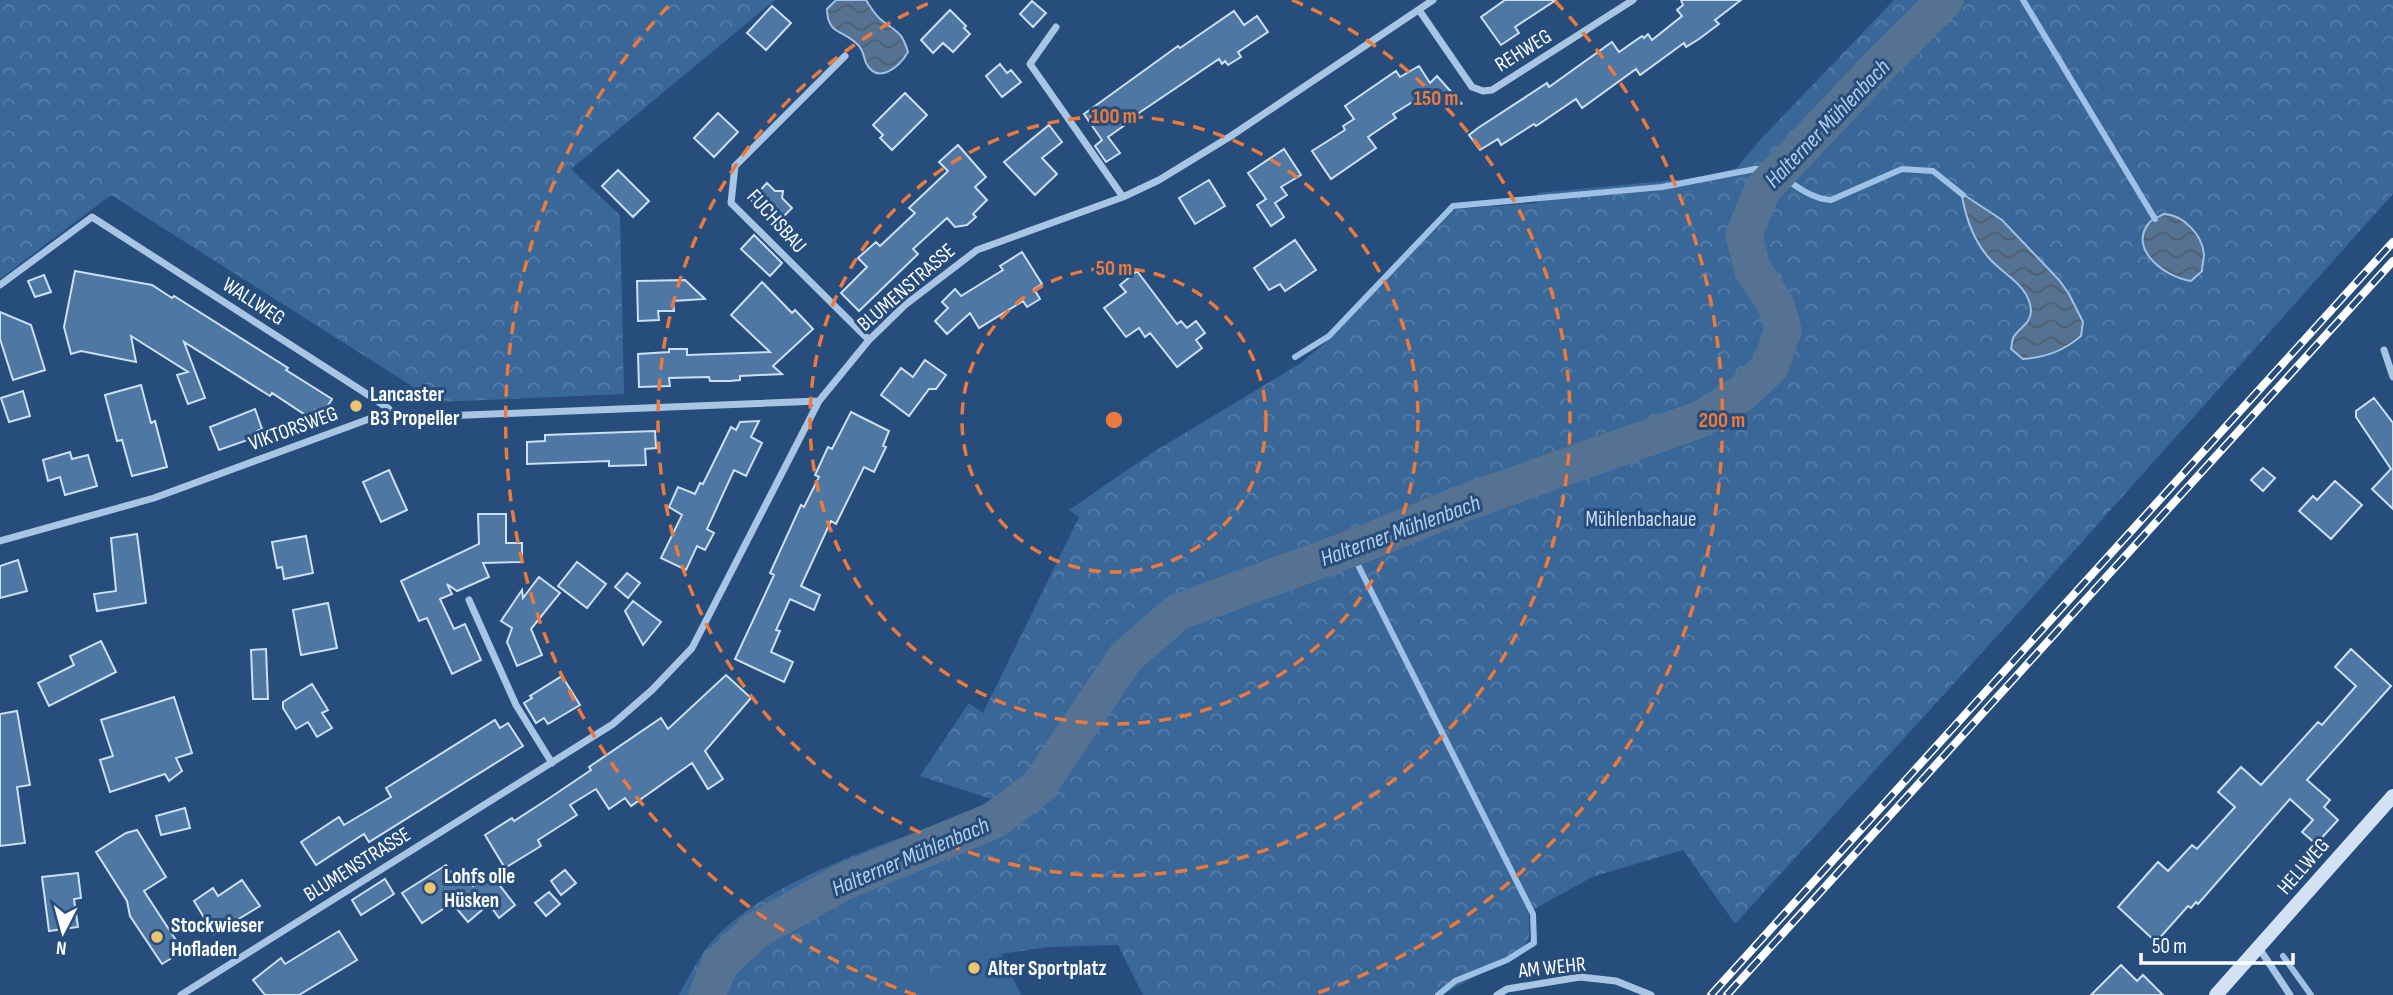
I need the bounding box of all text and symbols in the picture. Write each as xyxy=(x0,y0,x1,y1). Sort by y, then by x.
street label: REHWEG xyxy=(1491,24,1556,77)
water label: Halterner Mühlenbach xyxy=(1759,53,1896,194)
text: 150 m xyxy=(1414,86,1458,111)
text: 100 m xyxy=(1091,104,1137,129)
street label: FUCHSBAU xyxy=(742,184,812,258)
street label: BLUMENSTRASSE xyxy=(852,238,960,337)
text: 50 m xyxy=(1096,256,1132,281)
street label: WALLWEG xyxy=(218,272,290,331)
place label: Lancaster B3 Propeller xyxy=(370,382,460,431)
marker: Lancaster B3 Propeller xyxy=(348,398,364,414)
street label: VIKTORSWEG xyxy=(245,401,341,456)
centre of rings xyxy=(1102,408,1126,432)
text: 200 m xyxy=(1699,408,1745,433)
water label: Halterner Mühlenbach xyxy=(1316,489,1485,573)
park label: Mühlenbachaue xyxy=(1585,507,1697,532)
water label: Halterner Mühlenbach xyxy=(827,811,994,903)
street label: BLUMENSTRASSE xyxy=(299,822,415,907)
street label: HELLWEG xyxy=(2272,833,2335,900)
place label: Lohfs olle Hüsken xyxy=(444,864,515,913)
marker: Lohfs olle Hüsken xyxy=(422,880,438,896)
north arrow xyxy=(28,897,98,967)
place label: Stockwieser Hofladen xyxy=(171,913,264,962)
scale bar xyxy=(2141,922,2293,966)
marker: Stockwieser Hofladen xyxy=(149,929,165,945)
text: 50 m xyxy=(2152,934,2187,959)
text: N xyxy=(55,935,68,959)
street label: AM WEHR xyxy=(1516,952,1587,984)
place label: Alter Sportplatz xyxy=(987,956,1107,981)
marker: Alter Sportplatz xyxy=(966,960,982,976)

